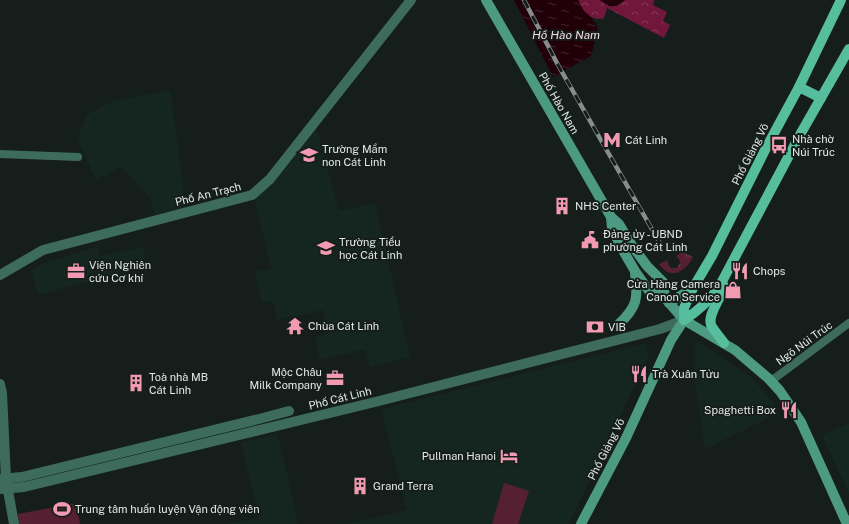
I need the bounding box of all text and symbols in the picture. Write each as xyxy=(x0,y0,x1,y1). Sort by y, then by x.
water label: Hồ Hào Nam xyxy=(532,28,600,42)
street label: Phố Hào Nam xyxy=(536,70,582,136)
street label: Phố Giảng Võ xyxy=(729,121,771,187)
metro station icon: Cát Linh xyxy=(602,130,622,150)
place label: Nhà chờ Núi Trúc xyxy=(792,133,835,158)
place label: Cát Linh xyxy=(625,134,667,146)
bus stop icon: Nhà chờ Núi Trúc xyxy=(769,135,789,155)
place label: Trường Mầm non Cát Linh xyxy=(322,143,387,168)
school or university icon: Trường Mầm non Cát Linh xyxy=(299,145,319,165)
street label: Phố An Trạch xyxy=(174,180,242,208)
building icon: NHS Center xyxy=(552,196,572,216)
place label: NHS Center xyxy=(575,200,636,212)
place label: Đảng ủy - UBND phường Cát Linh xyxy=(603,228,687,253)
public building icon: Đảng ủy - UBND phường Cát Linh xyxy=(580,230,600,250)
place label: Trường Tiểu học Cát Linh xyxy=(339,236,402,261)
school or university icon: Trường Tiểu học Cát Linh xyxy=(316,238,336,258)
place label: Viện Nghiên cứu Cơ khí xyxy=(89,259,151,284)
office icon: Viện Nghiên cứu Cơ khí xyxy=(66,261,86,281)
restaurant icon: Chops xyxy=(730,261,750,281)
place label: Chops xyxy=(753,265,786,277)
place label: Cửa Hàng Camera Canon Service xyxy=(627,278,720,303)
shop icon: Cửa Hàng Camera Canon Service xyxy=(723,280,743,300)
temple icon: Chùa Cát Linh xyxy=(285,316,305,336)
bank icon: VIB xyxy=(585,317,605,337)
street label: Ngõ Núi Trúc xyxy=(773,319,835,367)
place label: Chùa Cát Linh xyxy=(308,320,379,332)
place label: VIB xyxy=(608,321,626,333)
restaurant icon: Trà Xuân Tửu xyxy=(629,364,649,384)
place label: Mộc Châu Milk Company xyxy=(249,366,322,391)
office icon: Mộc Châu Milk Company xyxy=(325,368,345,388)
place label: Trà Xuân Tửu xyxy=(652,368,719,380)
place label: Toà nhà MB Cát Linh xyxy=(149,371,208,396)
building icon: Toà nhà MB Cát Linh xyxy=(126,373,146,393)
street label: Phố Cát Linh xyxy=(307,384,373,412)
restaurant icon: Spaghetti Box xyxy=(779,400,799,420)
place label: Spaghetti Box xyxy=(704,404,776,416)
street label: Phố Giảng Võ xyxy=(585,416,627,482)
hotel icon: Pullman Hanoi xyxy=(499,446,519,466)
place label: Pullman Hanoi xyxy=(422,450,496,462)
building icon: Grand Terra xyxy=(350,476,370,496)
place label: Grand Terra xyxy=(373,480,433,492)
sports icon: Trung tâm huấn luyện Vận động viên xyxy=(52,499,72,519)
place label: Trung tâm huấn luyện Vận động viên xyxy=(75,503,260,515)

